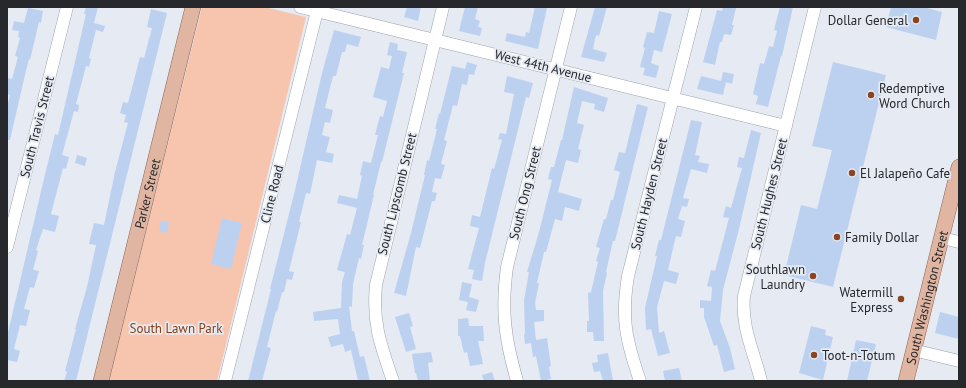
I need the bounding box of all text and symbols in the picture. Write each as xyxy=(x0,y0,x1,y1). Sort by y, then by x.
place label: Dollar General xyxy=(828,12,908,29)
marker: Dollar General xyxy=(911,15,921,25)
street label: West 44th Avenue xyxy=(493,46,593,86)
street label: South Travis Street xyxy=(16,74,58,180)
place label: Redemptive Word Church xyxy=(879,80,950,112)
marker: Redemptive Word Church xyxy=(866,90,876,100)
street label: South Lipscomb Street xyxy=(374,131,421,257)
street label: South Hayden Street xyxy=(627,136,671,252)
street label: South Hughes Street xyxy=(747,136,791,252)
street label: South Ong Street xyxy=(505,144,545,241)
street label: Parker Street xyxy=(130,156,164,230)
street label: Cline Road xyxy=(257,163,287,225)
place label: El Jalapeño Cafe xyxy=(860,165,950,182)
marker: El Jalapeño Cafe xyxy=(847,168,857,178)
street label: South Washington Street xyxy=(902,228,952,366)
place label: Family Dollar xyxy=(845,229,920,246)
marker: Family Dollar xyxy=(832,232,842,242)
place label: Southlawn Laundry xyxy=(746,261,805,293)
marker: Southlawn Laundry xyxy=(808,271,818,281)
place label: Watermill Express xyxy=(839,284,893,316)
marker: Watermill Express xyxy=(896,294,906,304)
park label: South Lawn Park xyxy=(130,320,223,337)
place label: Toot-n-Totum xyxy=(822,347,895,364)
marker: Toot-n-Totum xyxy=(809,350,819,360)

